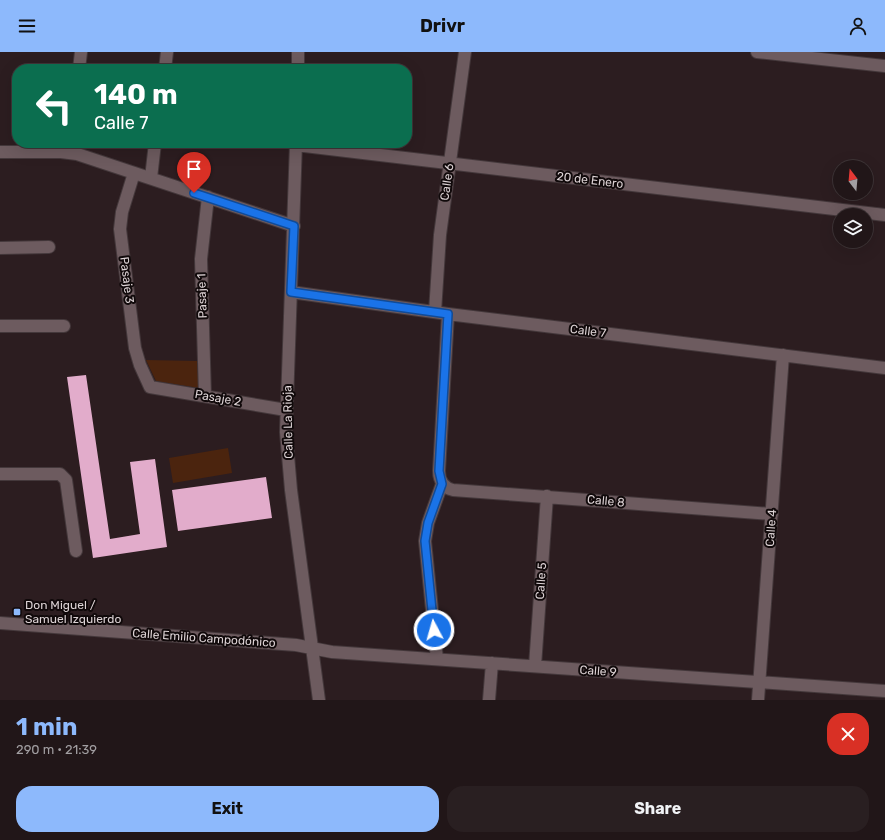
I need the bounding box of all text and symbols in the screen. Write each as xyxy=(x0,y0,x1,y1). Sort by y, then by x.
icon: menu xyxy=(16,15,38,37)
text: Drivr xyxy=(420,15,465,37)
icon: person xyxy=(847,15,869,37)
text: 140 m xyxy=(94,78,178,111)
icon: left xyxy=(28,80,80,132)
text: Calle 7 xyxy=(94,112,148,134)
pin xyxy=(177,152,211,193)
icon: arrive xyxy=(183,158,205,180)
north arrow xyxy=(833,160,873,200)
map controls xyxy=(833,160,873,248)
street label: Calle 6 xyxy=(437,163,457,201)
street label: 20 de Enero xyxy=(556,169,624,191)
button: layers xyxy=(833,208,873,248)
street label: Pasaje 3 xyxy=(117,256,137,304)
street label: Pasaje 1 xyxy=(194,273,210,319)
street label: Calle 7 xyxy=(569,322,607,340)
street label: Calle La Rioja xyxy=(280,385,296,459)
street label: Pasaje 2 xyxy=(194,387,242,409)
street label: Calle 8 xyxy=(587,492,625,510)
street label: Calle 4 xyxy=(763,508,779,547)
street label: Calle 5 xyxy=(533,562,549,600)
place label: Don Miguel / Samuel Izquierdo xyxy=(25,598,121,626)
marker: Don Miguel / Samuel Izquierdo xyxy=(12,607,22,617)
position arrow xyxy=(413,609,455,651)
street label: Calle Emilio Campodónico xyxy=(132,626,276,650)
street label: Calle 9 xyxy=(579,663,617,679)
text: 1 min xyxy=(16,713,77,741)
button: close xyxy=(827,713,869,755)
text: 290 m · 21:39 xyxy=(16,742,97,757)
button: Exit xyxy=(16,786,439,832)
button: Share xyxy=(447,786,869,832)

